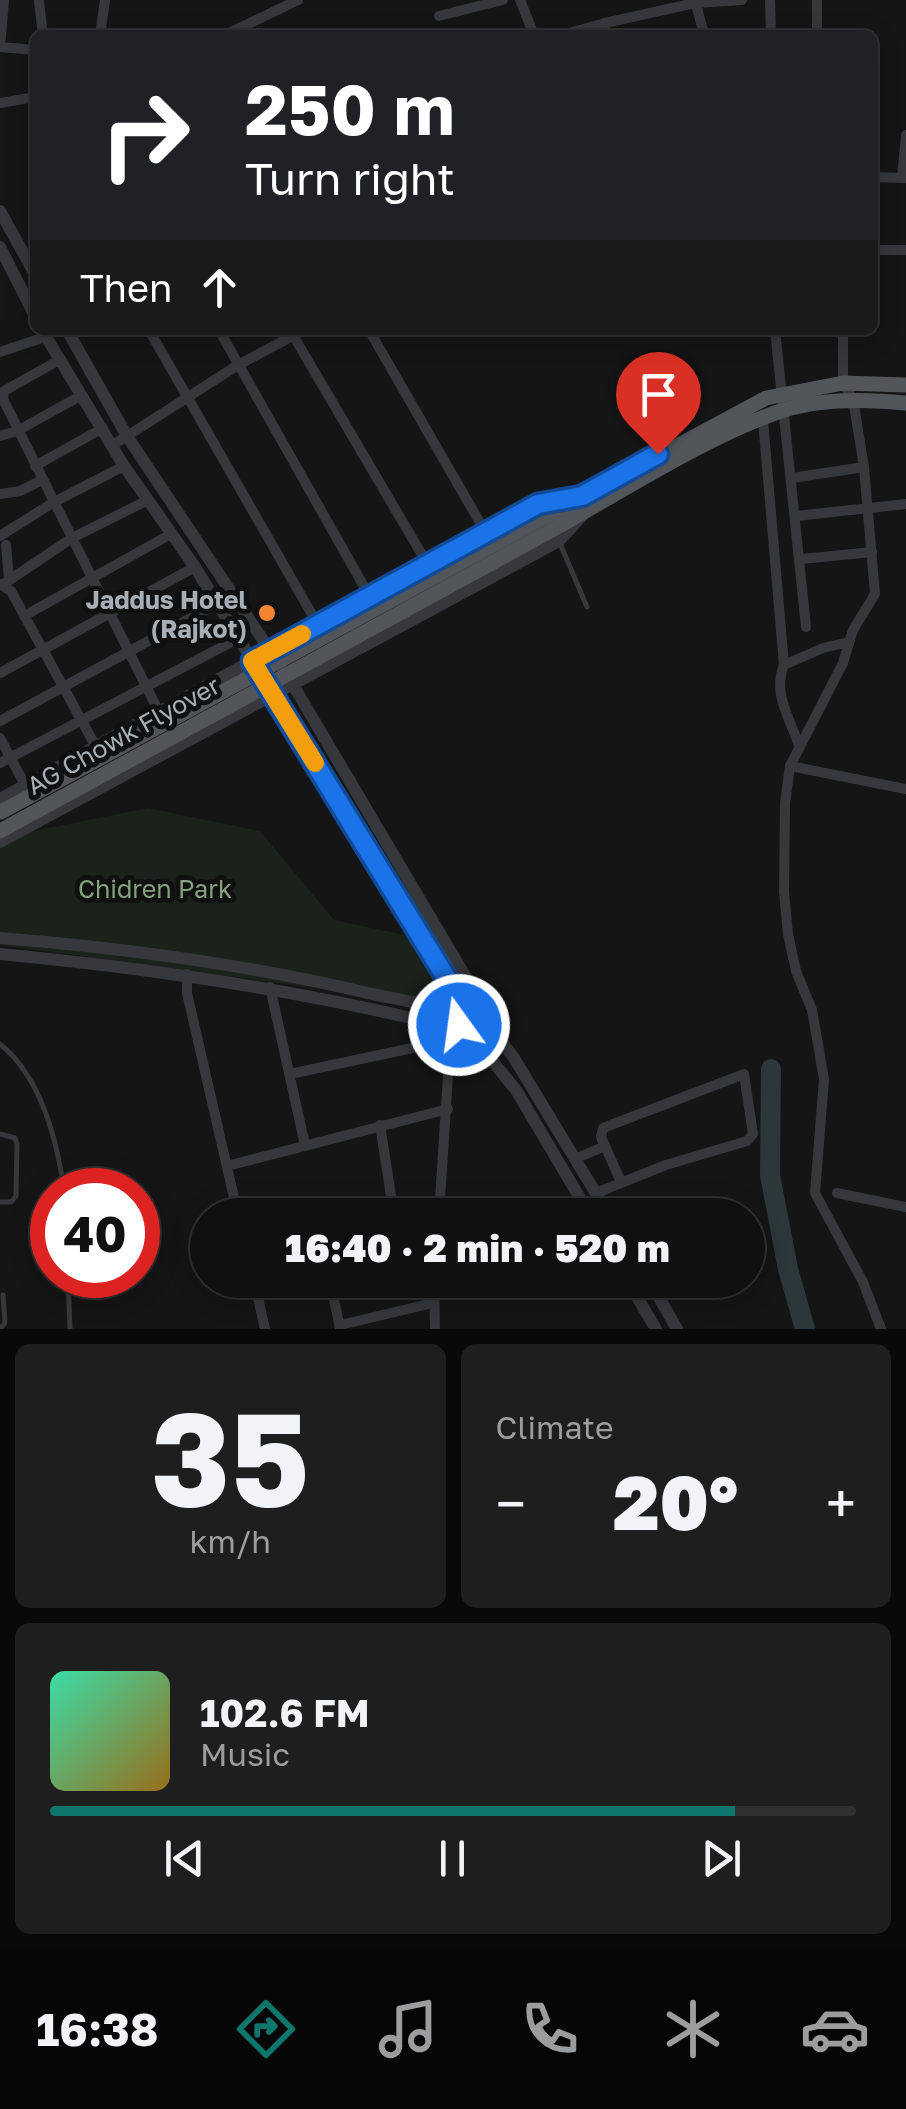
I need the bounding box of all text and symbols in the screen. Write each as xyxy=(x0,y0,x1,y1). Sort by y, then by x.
text: 250 m xyxy=(245,66,455,150)
icon: right xyxy=(80,70,210,200)
text: Turn right xyxy=(245,151,455,205)
icon: ahead xyxy=(192,260,247,315)
text: Then xyxy=(80,265,172,310)
pin xyxy=(616,352,701,455)
icon: arrive xyxy=(631,367,686,422)
place label: Jaddus Hotel (Rajkot) xyxy=(85,584,247,644)
marker: Jaddus Hotel (Rajkot) xyxy=(256,602,278,624)
street label: AG Chowk Flyover xyxy=(21,669,225,801)
park label: Chidren Park xyxy=(78,873,232,904)
position arrow xyxy=(407,973,511,1077)
speed limit sign: 40 xyxy=(30,1168,160,1298)
text: 16:40 · 2 min · 520 m xyxy=(285,1225,670,1270)
text: 35 xyxy=(151,1379,310,1535)
text: Climate xyxy=(496,1408,614,1446)
text: 20° xyxy=(613,1456,738,1547)
text: − xyxy=(496,1470,526,1536)
text: + xyxy=(826,1470,856,1536)
text: km/h xyxy=(190,1522,271,1560)
text: 102.6 FM xyxy=(200,1690,370,1735)
text: Music xyxy=(200,1735,290,1773)
icon: previous xyxy=(157,1831,212,1886)
icon: pause xyxy=(425,1831,480,1886)
icon: next xyxy=(694,1831,749,1886)
icon: directions xyxy=(231,1994,301,2064)
icon: music xyxy=(373,1994,443,2064)
icon: phone xyxy=(515,1994,585,2064)
icon: climate xyxy=(658,1994,728,2064)
icon: car xyxy=(800,1994,870,2064)
text: 16:38 xyxy=(36,2002,159,2056)

